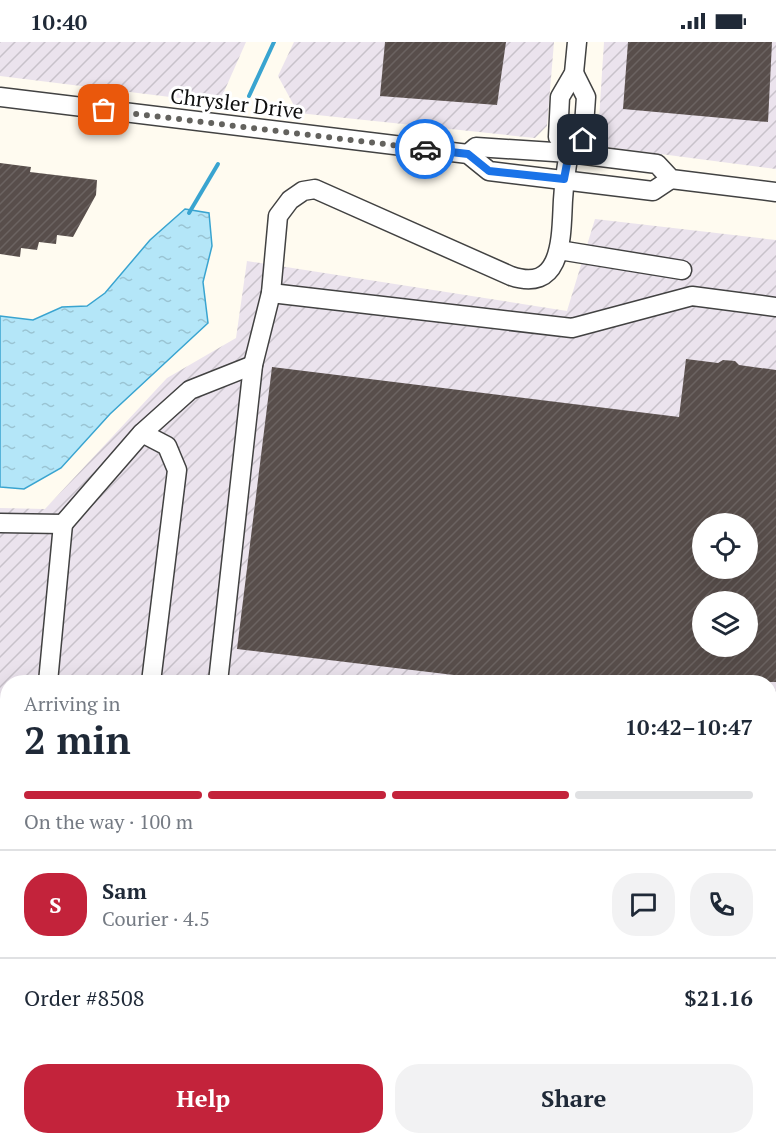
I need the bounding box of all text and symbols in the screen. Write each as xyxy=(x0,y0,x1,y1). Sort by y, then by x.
text: 10:40 xyxy=(30,7,87,36)
street label: Chrysler Drive xyxy=(169,81,305,125)
pin xyxy=(78,84,129,135)
icon: bag xyxy=(87,93,120,126)
pin xyxy=(557,114,608,165)
courier xyxy=(395,119,455,179)
icon: home xyxy=(566,123,599,156)
icon: car xyxy=(409,133,442,166)
map controls xyxy=(692,513,758,657)
button: locate xyxy=(692,513,758,579)
button: layers xyxy=(692,591,758,657)
text: Arriving in xyxy=(24,690,120,717)
text: 10:42–10:47 xyxy=(625,712,753,741)
text: 2 min xyxy=(24,713,131,765)
text: On the way · 100 m xyxy=(24,808,193,835)
button: chat xyxy=(612,873,675,936)
button: phone xyxy=(690,873,753,936)
text: Sam xyxy=(102,876,147,905)
text: S xyxy=(49,890,62,919)
text: Courier · 4.5 xyxy=(102,905,210,932)
text: Order #8508 xyxy=(24,983,144,1012)
text: $21.16 xyxy=(684,983,753,1012)
button: Help xyxy=(24,1064,383,1133)
button: Share xyxy=(395,1064,753,1133)

